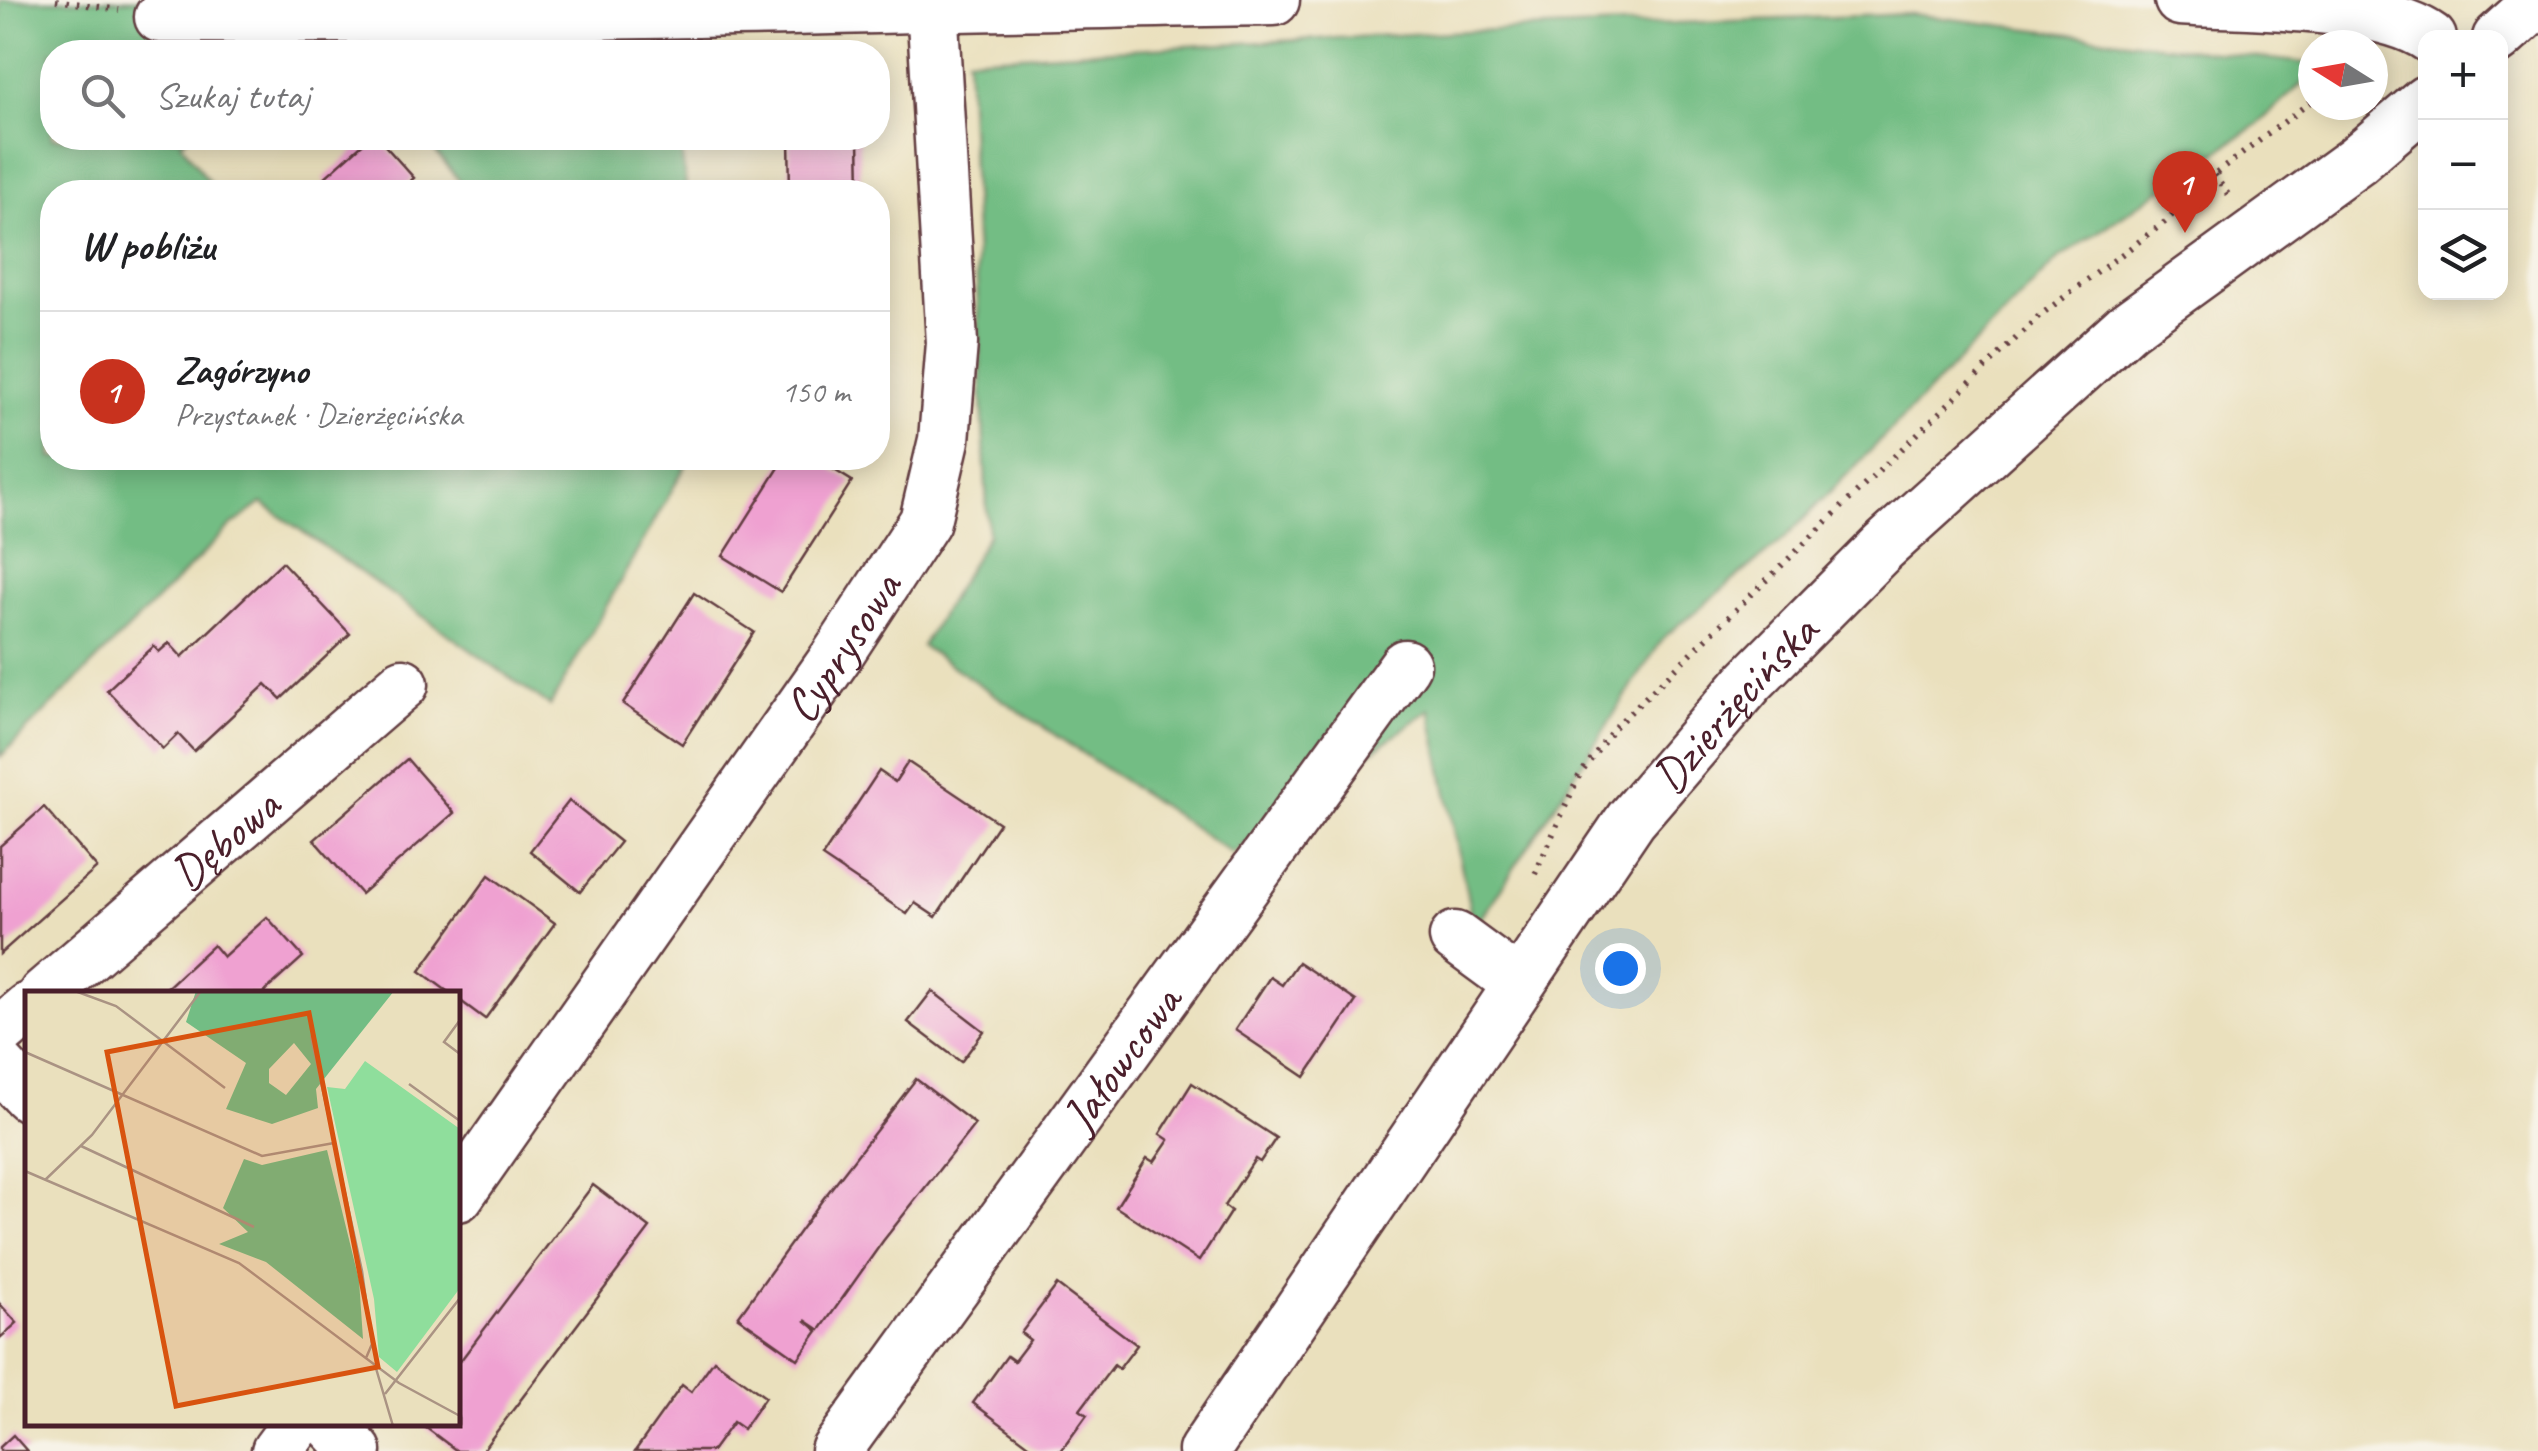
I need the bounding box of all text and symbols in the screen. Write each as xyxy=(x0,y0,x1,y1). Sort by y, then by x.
north arrow xyxy=(2298,30,2388,120)
map controls xyxy=(2418,30,2508,300)
button: + xyxy=(2418,30,2508,120)
search box xyxy=(40,40,890,150)
icon: search xyxy=(75,68,130,123)
text: Szukaj tutaj xyxy=(155,72,310,119)
button: − xyxy=(2418,120,2508,210)
pin: 1 xyxy=(2152,150,2218,233)
button: layers xyxy=(2418,210,2508,300)
text: W pobliżu xyxy=(80,219,215,272)
text: Zagórzyno xyxy=(175,347,308,394)
text: 1 xyxy=(105,371,120,412)
text: 150 m xyxy=(781,371,850,412)
text: Przystanek · Dzierżęcińska xyxy=(175,394,462,435)
street label: Cyprysowa xyxy=(771,559,916,734)
street label: Dzierżęcińska xyxy=(1639,600,1833,805)
street label: Dębowa xyxy=(158,774,294,903)
your location xyxy=(1595,943,1646,994)
street label: Jałowcowa xyxy=(1047,971,1197,1145)
inset map xyxy=(25,991,460,1426)

